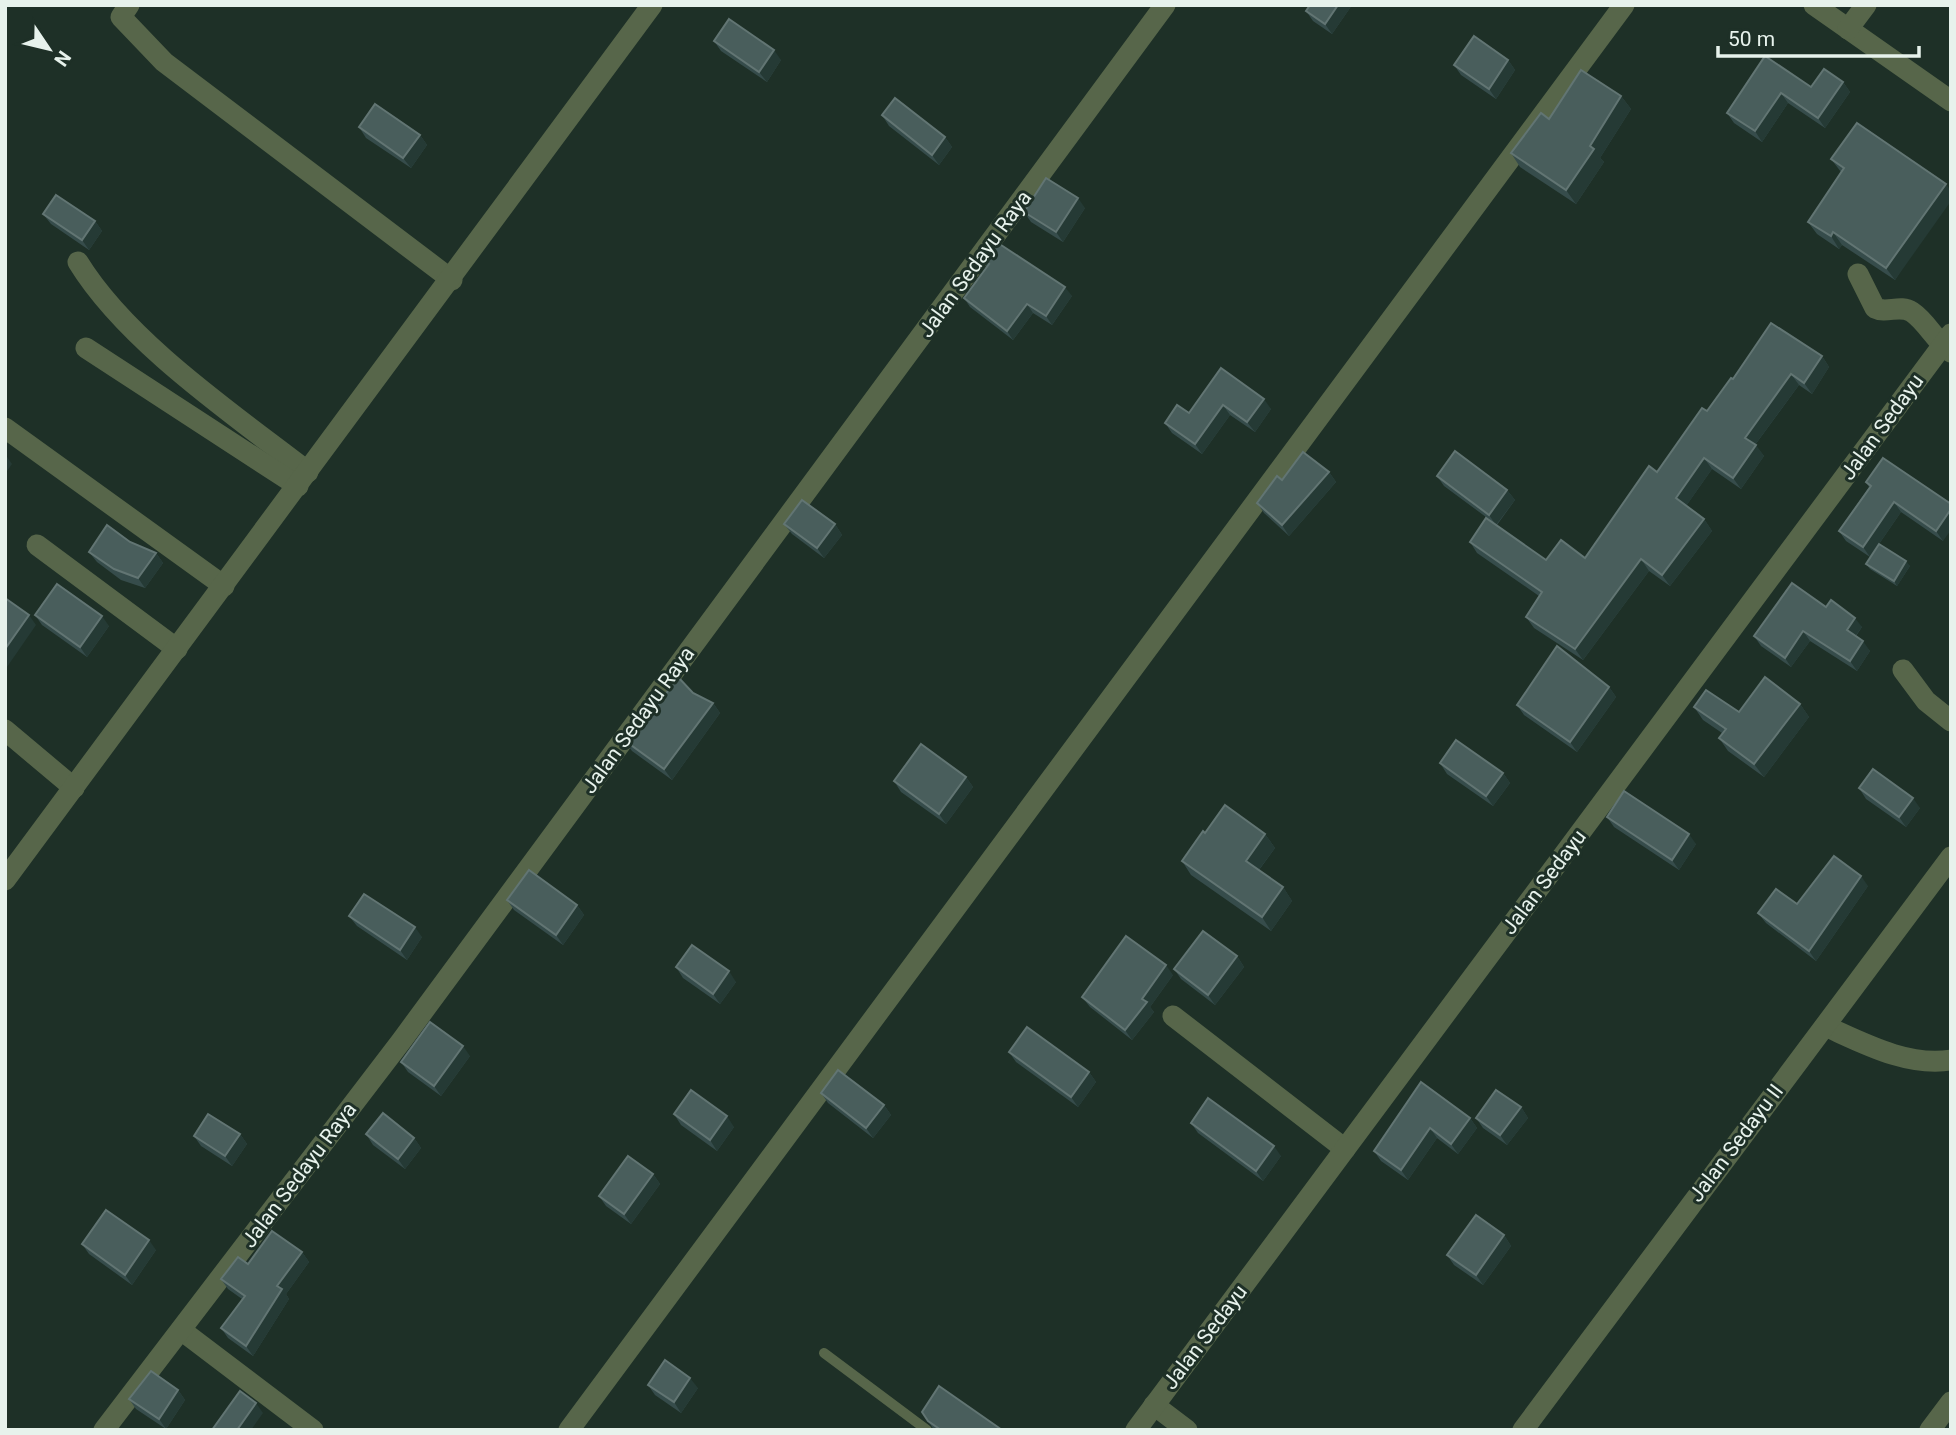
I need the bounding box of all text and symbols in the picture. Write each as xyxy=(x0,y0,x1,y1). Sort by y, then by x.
north arrow xyxy=(14,14,84,84)
scale bar xyxy=(1718,14,1919,58)
text: 50 m xyxy=(1728,27,1775,51)
text: N xyxy=(49,46,76,71)
street label: Jalan Sedayu Raya xyxy=(914,186,1036,342)
street label: Jalan Sedayu xyxy=(1836,370,1928,484)
street label: Jalan Sedayu Raya xyxy=(577,642,699,798)
street label: Jalan Sedayu xyxy=(1497,825,1591,939)
street label: Jalan Sedayu II xyxy=(1684,1079,1788,1207)
street label: Jalan Sedayu Raya xyxy=(237,1098,361,1252)
street label: Jalan Sedayu xyxy=(1158,1280,1252,1394)

